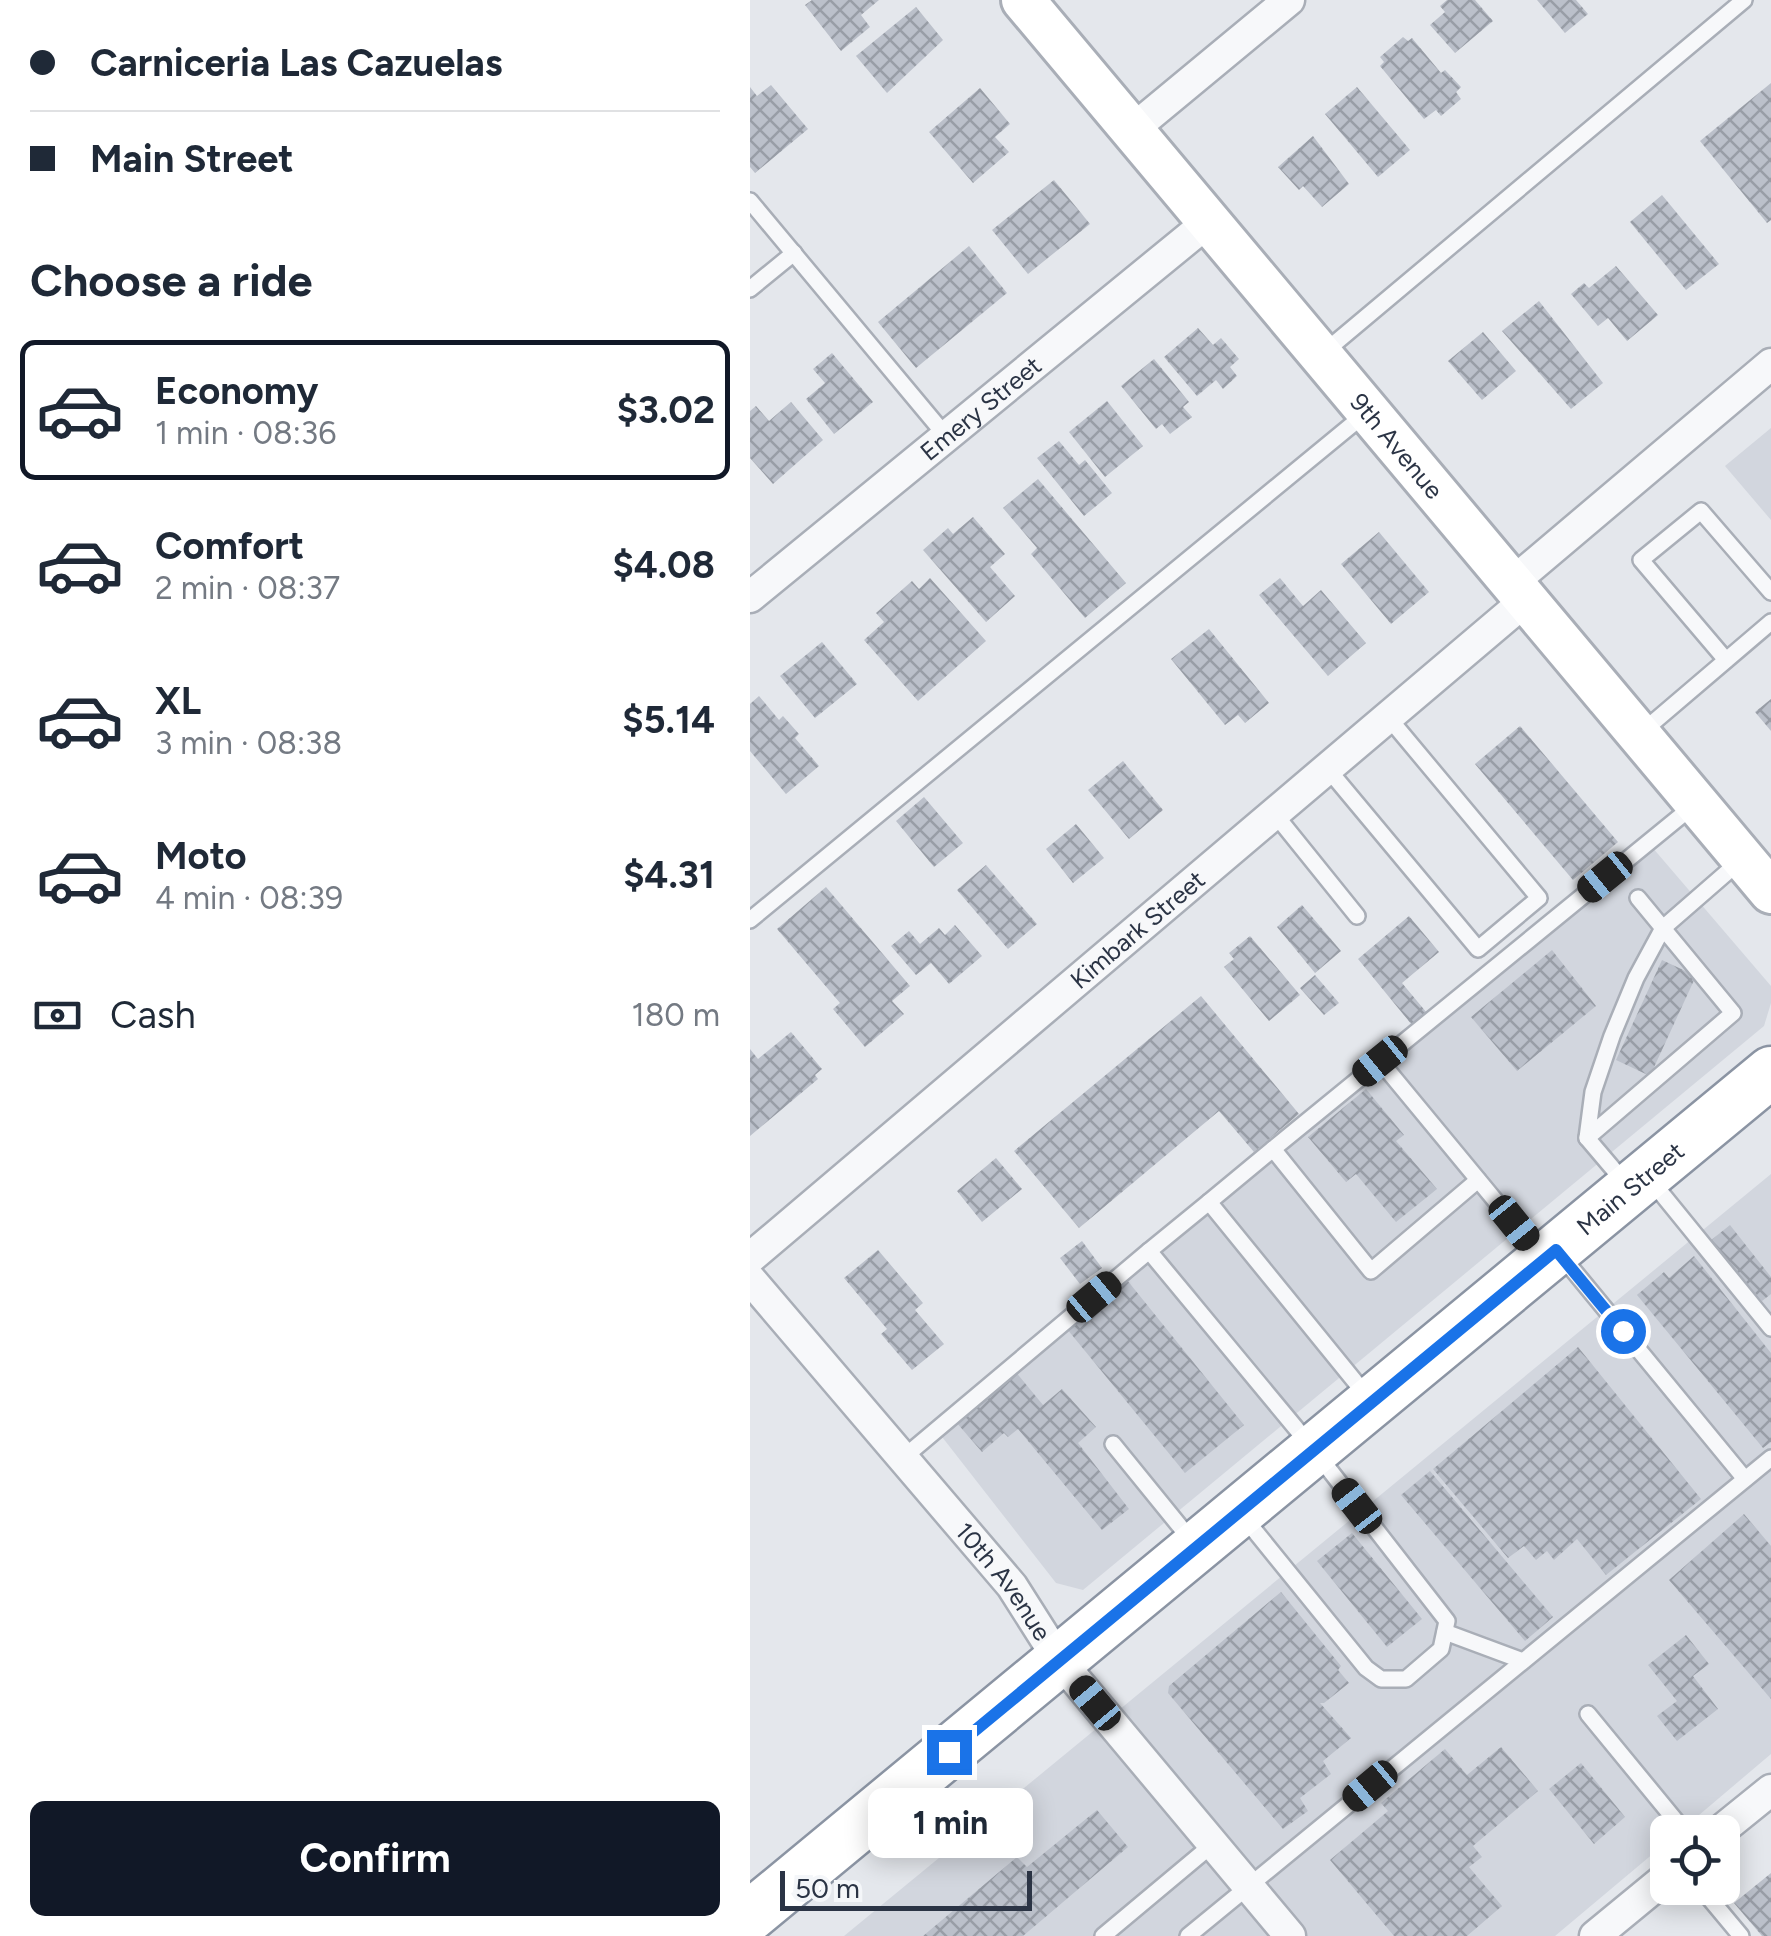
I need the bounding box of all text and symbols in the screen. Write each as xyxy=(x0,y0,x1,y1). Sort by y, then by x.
text: Carniceria Las Cazuelas xyxy=(90,40,503,86)
text: Main Street xyxy=(90,136,294,182)
text: Choose a ride xyxy=(30,253,312,307)
street label: Emery Street xyxy=(914,350,1047,467)
icon: car xyxy=(35,365,125,455)
text: Economy xyxy=(155,368,318,414)
text: $3.02 xyxy=(617,387,715,433)
street label: 9th Avenue xyxy=(1344,387,1450,505)
text: 1 min · 08:36 xyxy=(155,414,336,452)
icon: car xyxy=(35,520,125,610)
text: Comfort xyxy=(155,523,304,569)
text: $4.08 xyxy=(613,542,715,588)
text: 2 min · 08:37 xyxy=(155,569,340,607)
icon: car xyxy=(35,675,125,765)
text: XL xyxy=(155,678,201,724)
text: $5.14 xyxy=(622,697,715,743)
text: 3 min · 08:38 xyxy=(155,724,342,762)
icon: car xyxy=(35,830,125,920)
text: Moto xyxy=(155,833,247,879)
car xyxy=(1572,846,1638,908)
text: $4.31 xyxy=(623,852,715,898)
street label: Kimbark Street xyxy=(1064,864,1211,995)
text: 4 min · 08:39 xyxy=(155,879,343,917)
icon: cash xyxy=(30,988,85,1043)
text: Cash xyxy=(110,992,196,1038)
text: 180 m xyxy=(631,996,720,1034)
car xyxy=(1347,1030,1413,1092)
street label: Main Street xyxy=(1571,1135,1690,1241)
car xyxy=(1483,1190,1545,1256)
car xyxy=(1061,1266,1127,1328)
route start xyxy=(1601,1309,1646,1354)
car xyxy=(1327,1473,1387,1539)
street label: 10th Avenue xyxy=(949,1516,1058,1646)
car xyxy=(1064,1670,1126,1736)
route end xyxy=(927,1730,972,1775)
car xyxy=(1337,1755,1403,1817)
callout: 1 min xyxy=(866,1787,1032,1857)
button: Confirm xyxy=(30,1801,720,1916)
text: 1 min xyxy=(913,1804,988,1842)
map controls xyxy=(1650,1815,1740,1905)
button: locate xyxy=(1650,1815,1740,1905)
scale bar xyxy=(780,1866,1032,1910)
text: 50 m xyxy=(795,1871,860,1905)

